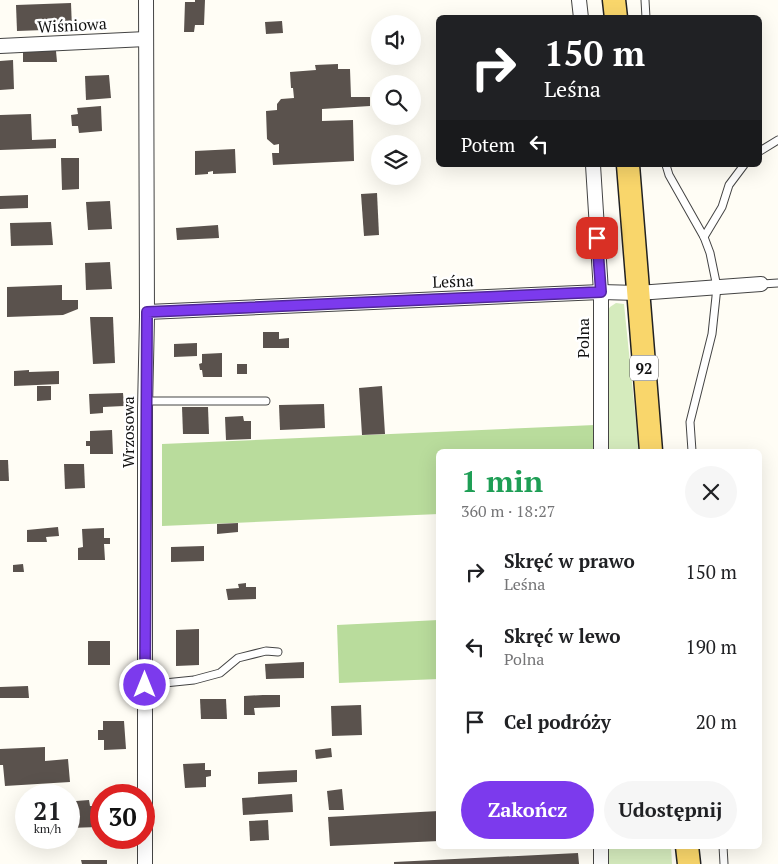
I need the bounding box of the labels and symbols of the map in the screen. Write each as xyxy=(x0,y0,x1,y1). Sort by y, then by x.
street label: Wiśniowa xyxy=(37,12,107,38)
pin xyxy=(576,217,618,259)
street label: Leśna xyxy=(432,269,474,293)
street label: Polna xyxy=(572,318,594,358)
road number: 92 xyxy=(630,356,658,380)
street label: Wrzosowa xyxy=(117,396,139,468)
position arrow xyxy=(118,658,170,710)
speed limit sign: 30 xyxy=(90,784,155,849)

